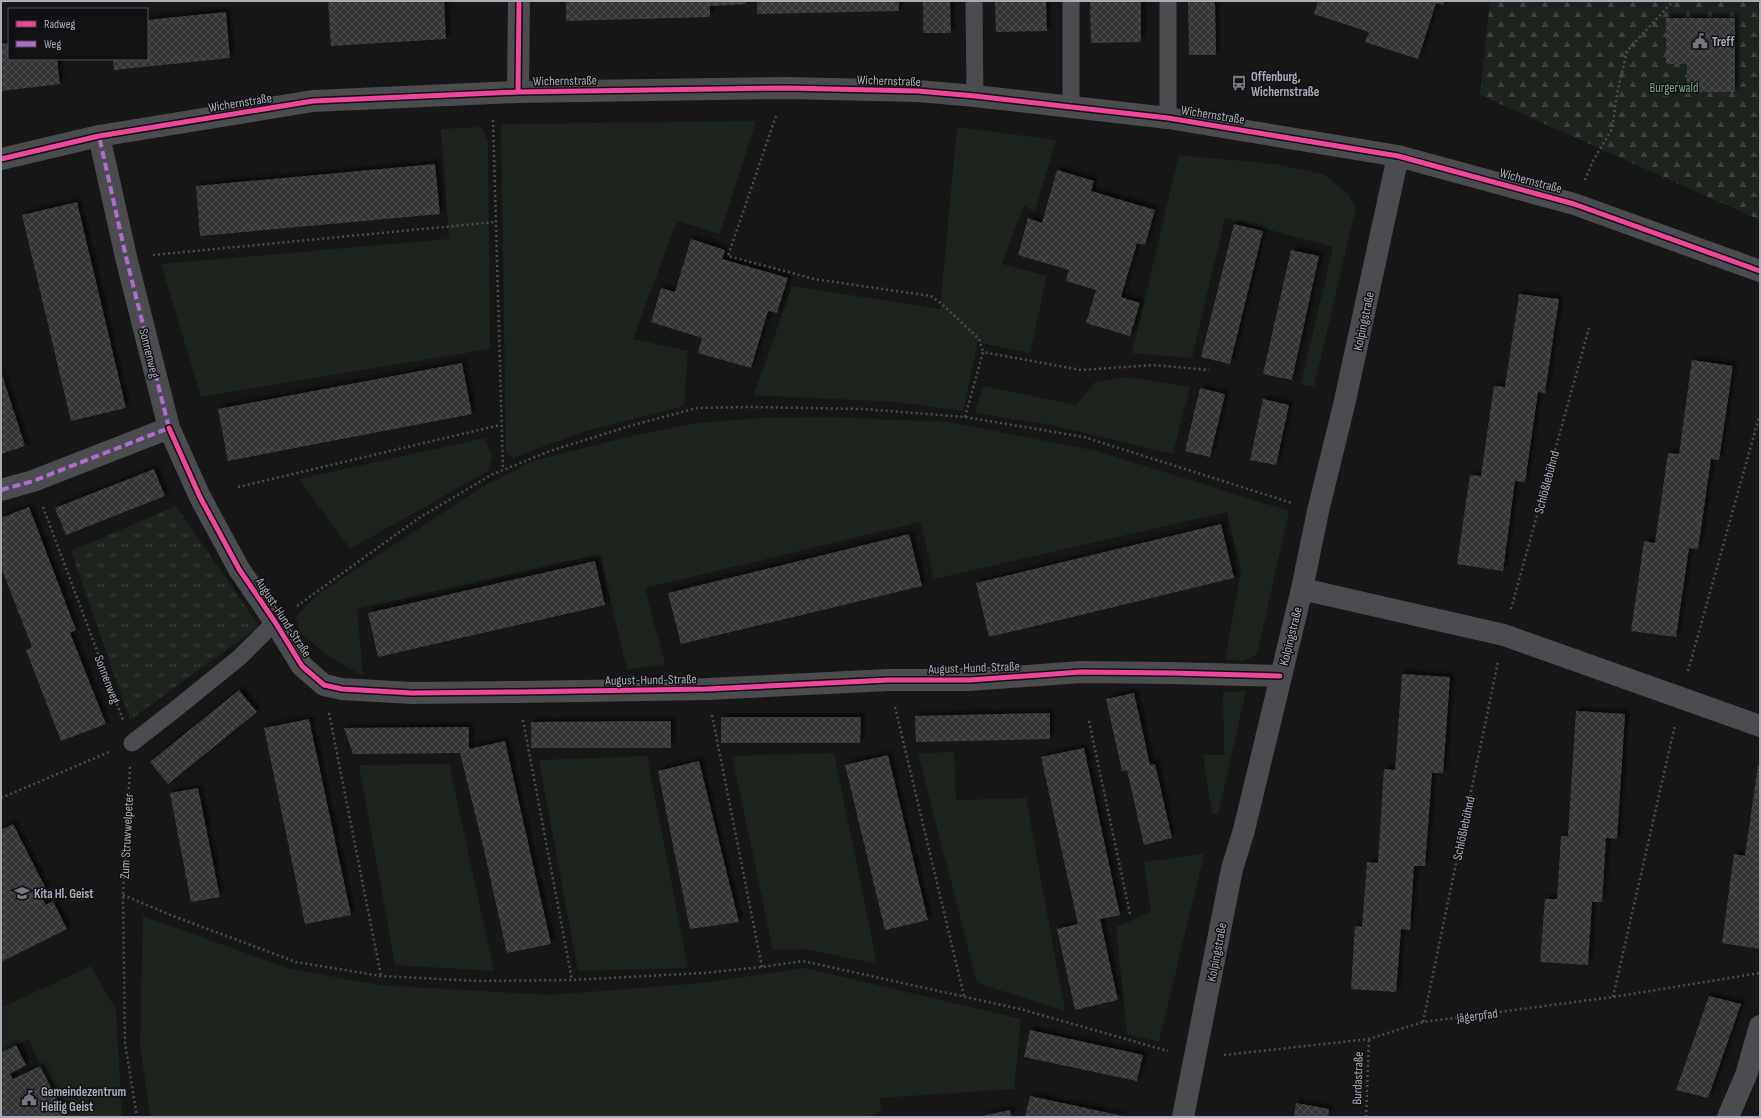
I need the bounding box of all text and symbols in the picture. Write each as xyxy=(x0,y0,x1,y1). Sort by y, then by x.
legend xyxy=(8,8,148,60)
text: Radweg xyxy=(44,17,76,32)
public building icon: Treff xyxy=(1691,32,1709,50)
place label: Treff xyxy=(1712,34,1735,50)
text: Weg xyxy=(44,37,61,52)
place label: Offenburg, Wichernstraße xyxy=(1251,69,1320,100)
street label: Wichernstraße xyxy=(533,72,597,90)
street label: Wichernstraße xyxy=(857,72,921,90)
bus stop icon: Offenburg, Wichernstraße xyxy=(1230,74,1248,92)
park label: Burgerwald xyxy=(1650,80,1698,96)
street label: Wichernstraße xyxy=(207,90,273,116)
street label: Wichernstraße xyxy=(1180,102,1246,128)
street label: Wichernstraße xyxy=(1498,165,1564,197)
street label: Kolpingstraße xyxy=(1350,290,1378,352)
street label: Sonnenweg xyxy=(135,327,163,380)
street label: Schlößlebühnd xyxy=(1531,449,1563,516)
street label: August-Hund-Straße xyxy=(251,574,315,660)
street label: Kolpingstraße xyxy=(1276,605,1306,667)
street label: Sonnenweg xyxy=(91,653,124,706)
street label: August-Hund-Straße xyxy=(927,658,1020,678)
street label: August-Hund-Straße xyxy=(604,671,697,689)
street label: Zum Struwwelpeter xyxy=(117,793,137,879)
street label: Schlößlebühnd xyxy=(1449,795,1479,861)
school or university icon: Kita Hl. Geist xyxy=(13,884,31,902)
place label: Kita Hl. Geist xyxy=(34,886,94,902)
street label: Kolpingstraße xyxy=(1203,921,1231,983)
street label: Jägerpfad xyxy=(1455,1006,1499,1027)
street label: Burdastraße xyxy=(1349,1051,1367,1105)
place label: Gemeindezentrum Heilig Geist xyxy=(41,1084,126,1115)
public building icon: Gemeindezentrum Heilig Geist xyxy=(20,1089,38,1107)

